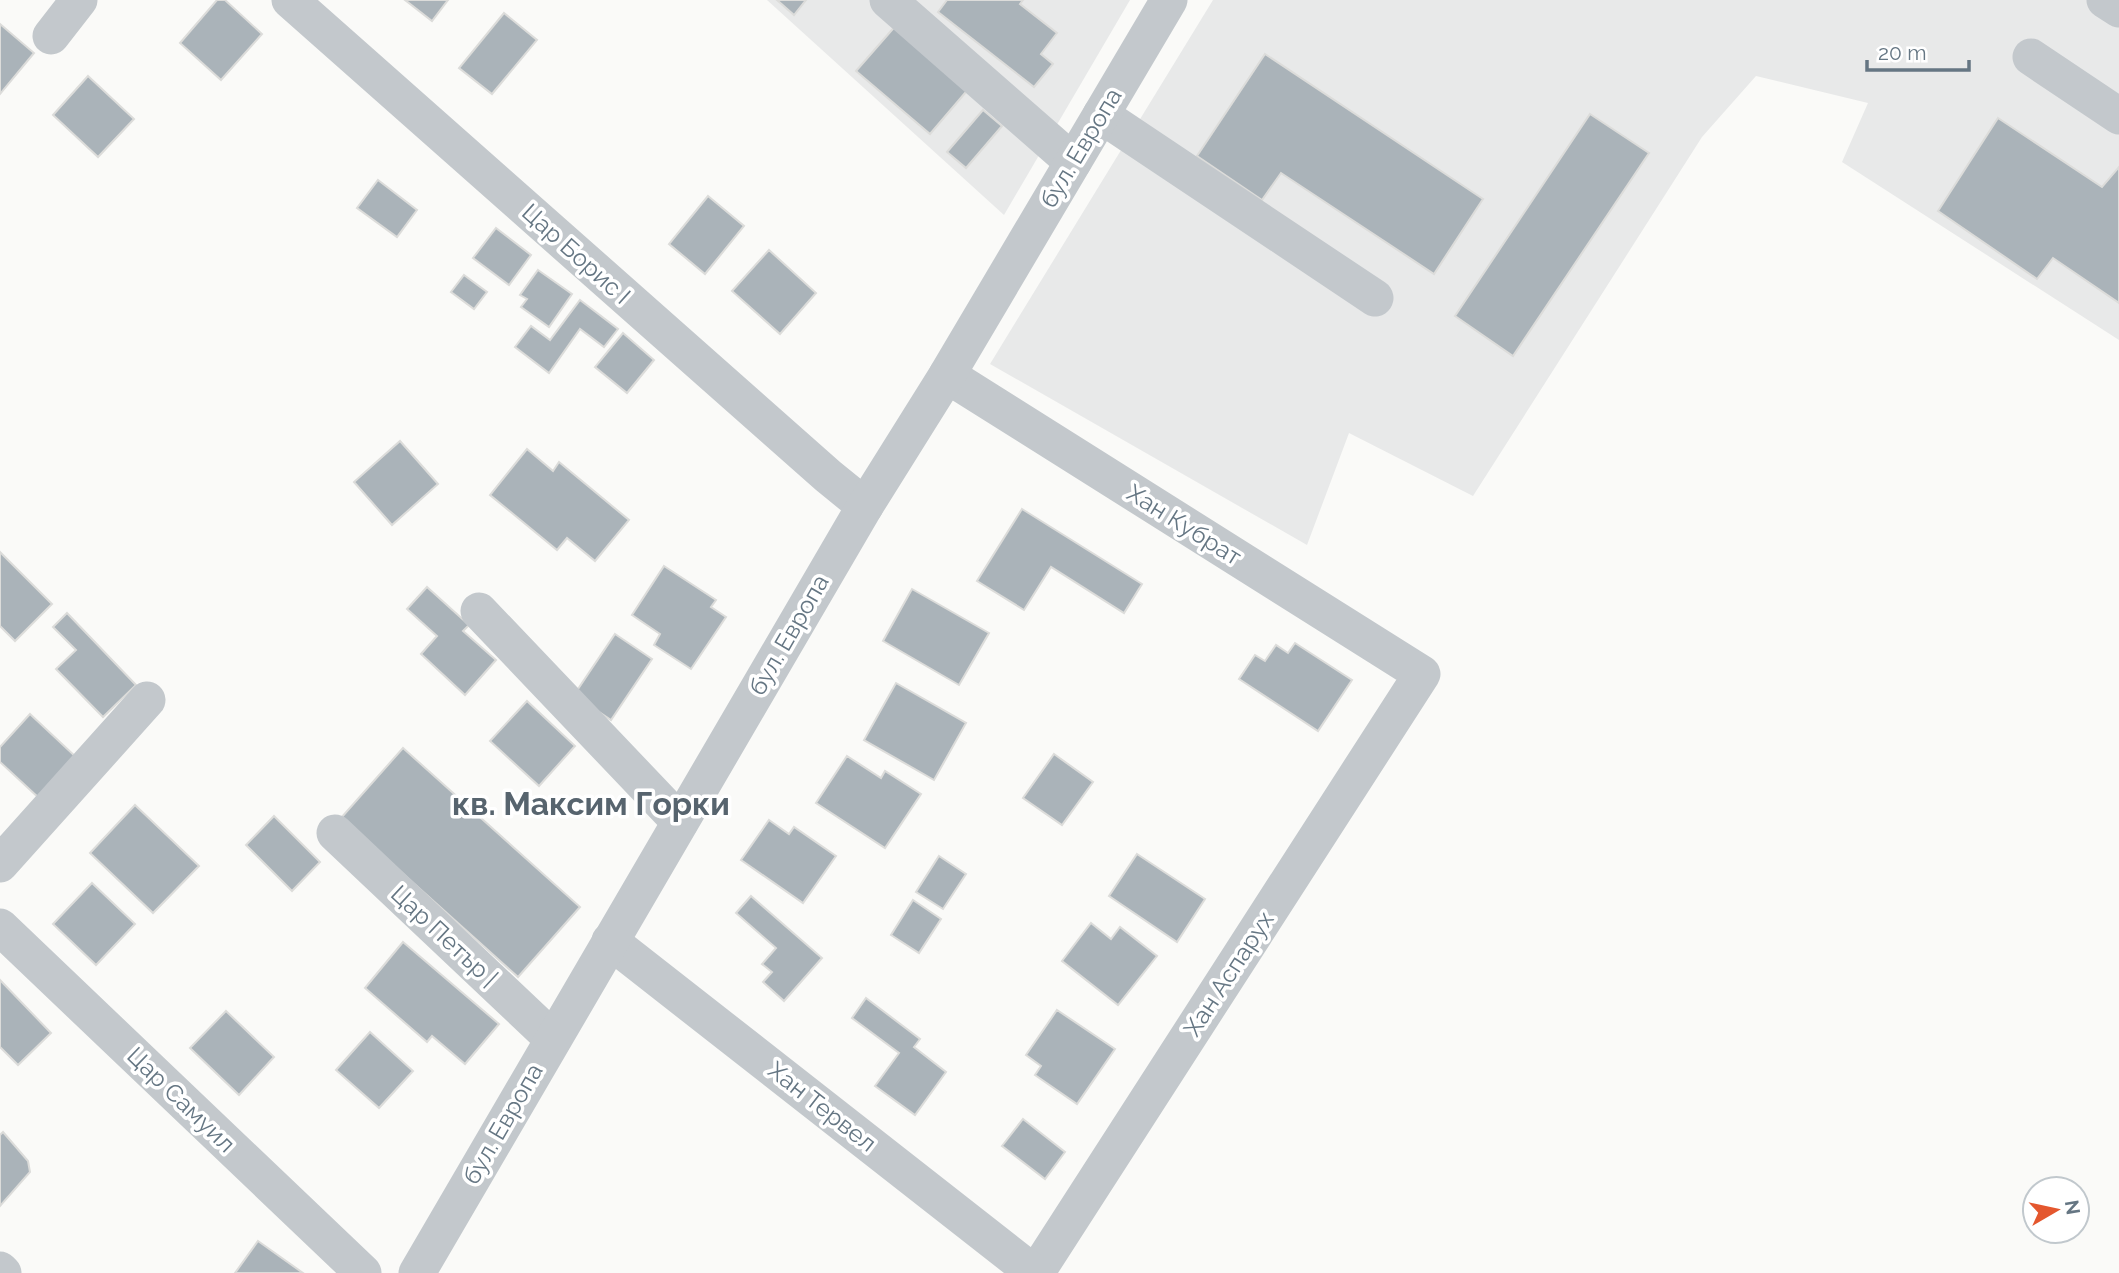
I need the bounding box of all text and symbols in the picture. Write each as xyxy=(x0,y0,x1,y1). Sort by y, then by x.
scale bar xyxy=(1867,28,1968,72)
text: 20 m xyxy=(1878,40,1926,65)
street label: бул. Европа xyxy=(1033,83,1128,213)
street label: Цар Борис I xyxy=(516,197,637,310)
street label: Хан Кубрат xyxy=(1122,478,1247,571)
street label: бул. Европа xyxy=(742,569,835,700)
district label: кв. Максим Горки xyxy=(452,785,730,822)
street label: Цар Петър | xyxy=(385,879,504,992)
street label: Хан Аспарух xyxy=(1178,906,1280,1041)
street label: Цар Самуил xyxy=(121,1041,241,1158)
street label: Хан Тервел xyxy=(763,1055,882,1158)
street label: бул. Европа xyxy=(456,1058,549,1189)
north arrow xyxy=(2021,1175,2091,1245)
text: N xyxy=(2061,1198,2085,1216)

